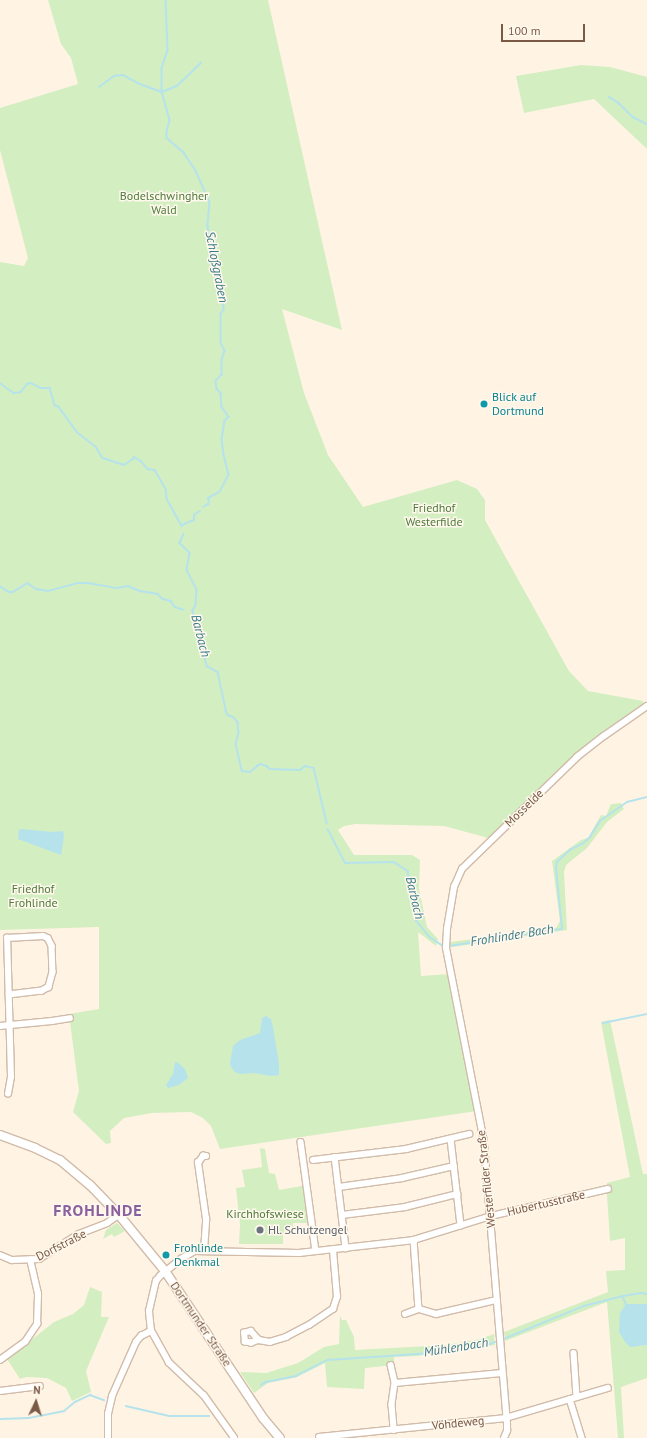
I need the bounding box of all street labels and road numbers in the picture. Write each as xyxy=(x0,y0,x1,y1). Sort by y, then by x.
street label: Mosselde xyxy=(502,786,546,830)
street label: Westerfilder Straße xyxy=(474,1129,498,1229)
street label: Hubertusstraße xyxy=(506,1187,586,1219)
street label: Dorfstraße xyxy=(33,1226,89,1264)
street label: Dortmunder Straße xyxy=(167,1279,235,1369)
street label: Vöhdeweg xyxy=(431,1413,485,1433)

